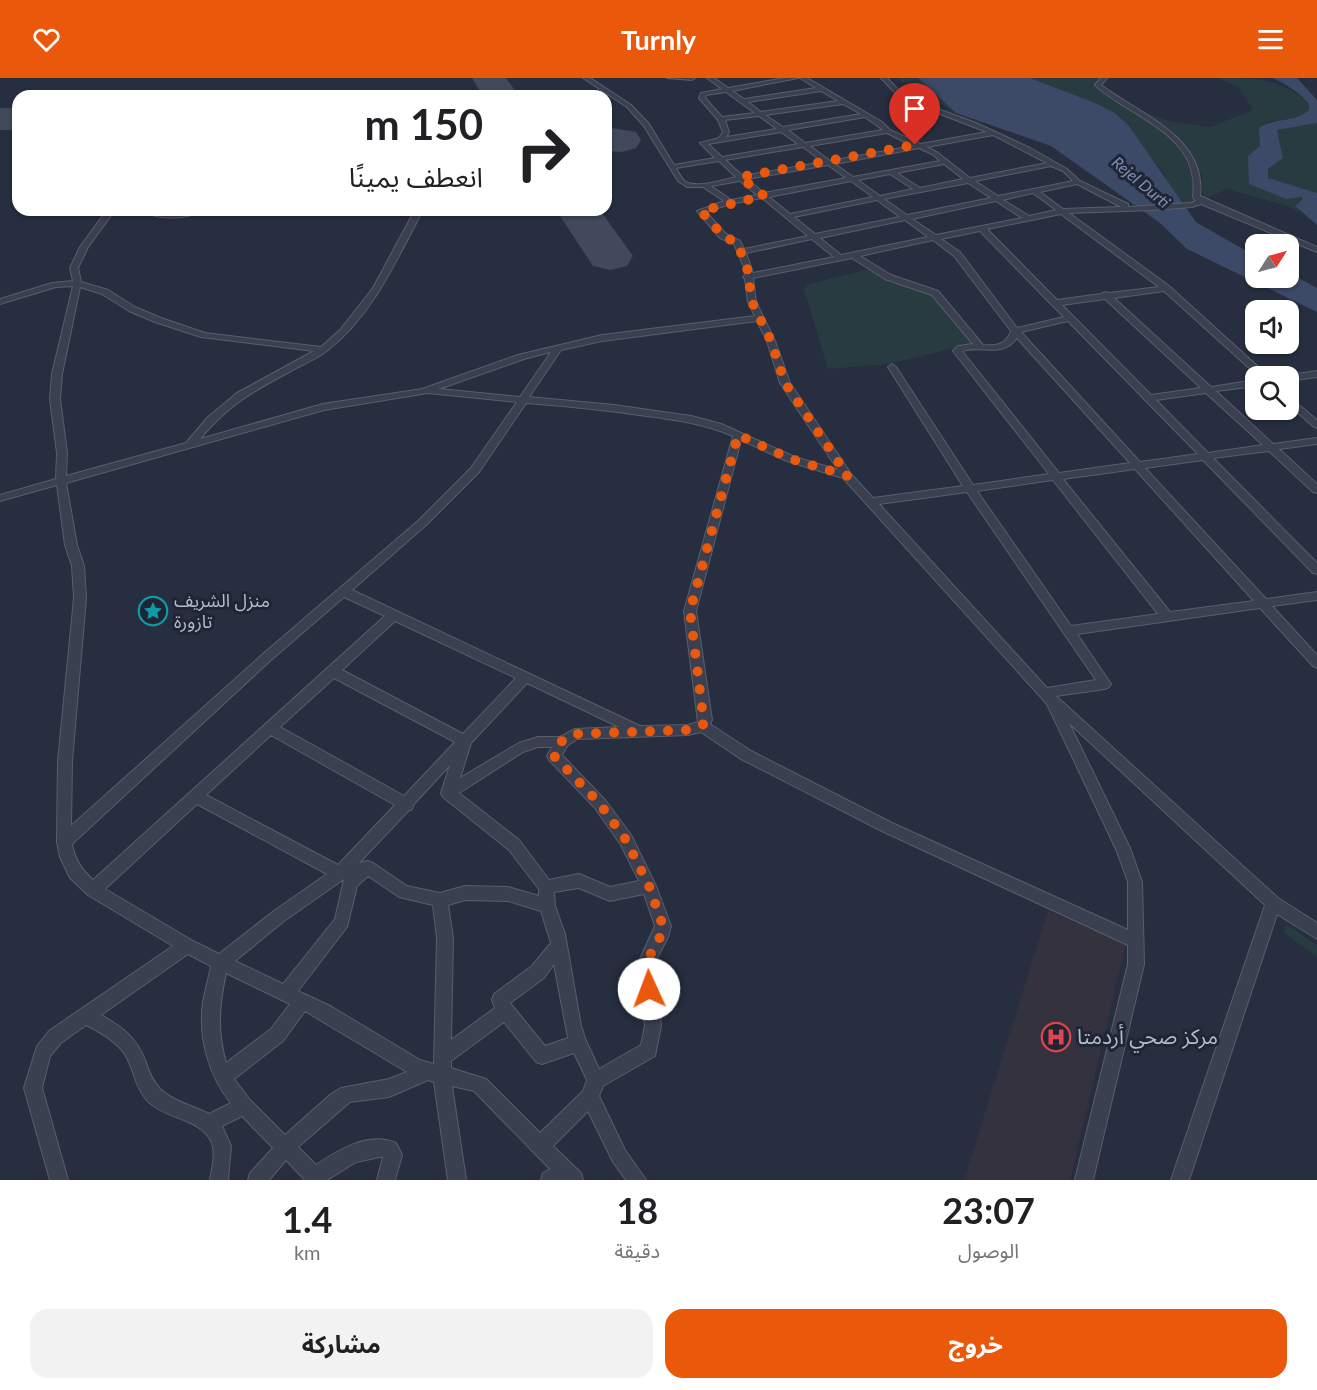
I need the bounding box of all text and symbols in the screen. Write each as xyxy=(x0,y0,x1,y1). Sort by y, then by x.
icon: heart xyxy=(30,23,63,56)
text: Turnly xyxy=(621,23,696,56)
icon: menu xyxy=(1254,23,1287,56)
pin xyxy=(889,83,940,145)
icon: arrive xyxy=(898,92,931,125)
text: 150 m xyxy=(365,99,483,149)
icon: right xyxy=(504,114,582,192)
water label: Rejel Durti xyxy=(1109,152,1175,212)
text: انعطف يمينًا xyxy=(349,160,483,193)
north arrow xyxy=(1245,234,1299,288)
map controls xyxy=(1245,234,1299,420)
button: sound xyxy=(1245,300,1299,354)
button: search xyxy=(1245,366,1299,420)
place label: منزل الشريف تازورة xyxy=(174,589,270,633)
place icon: منزل الشريف تازورة xyxy=(137,595,169,627)
position arrow xyxy=(617,957,681,1021)
hospital icon: مركز صحي أردمتا xyxy=(1040,1021,1072,1053)
place label: مركز صحي أردمتا xyxy=(1077,1023,1218,1053)
text: 18 xyxy=(616,1188,658,1232)
text: 23:07 xyxy=(942,1188,1035,1232)
text: 1.4 xyxy=(282,1197,332,1241)
text: دقيقة xyxy=(614,1238,660,1262)
text: الوصول xyxy=(958,1238,1019,1262)
text: km xyxy=(294,1240,321,1264)
button: مشاركة xyxy=(30,1309,653,1378)
button: خروج xyxy=(665,1309,1287,1378)

